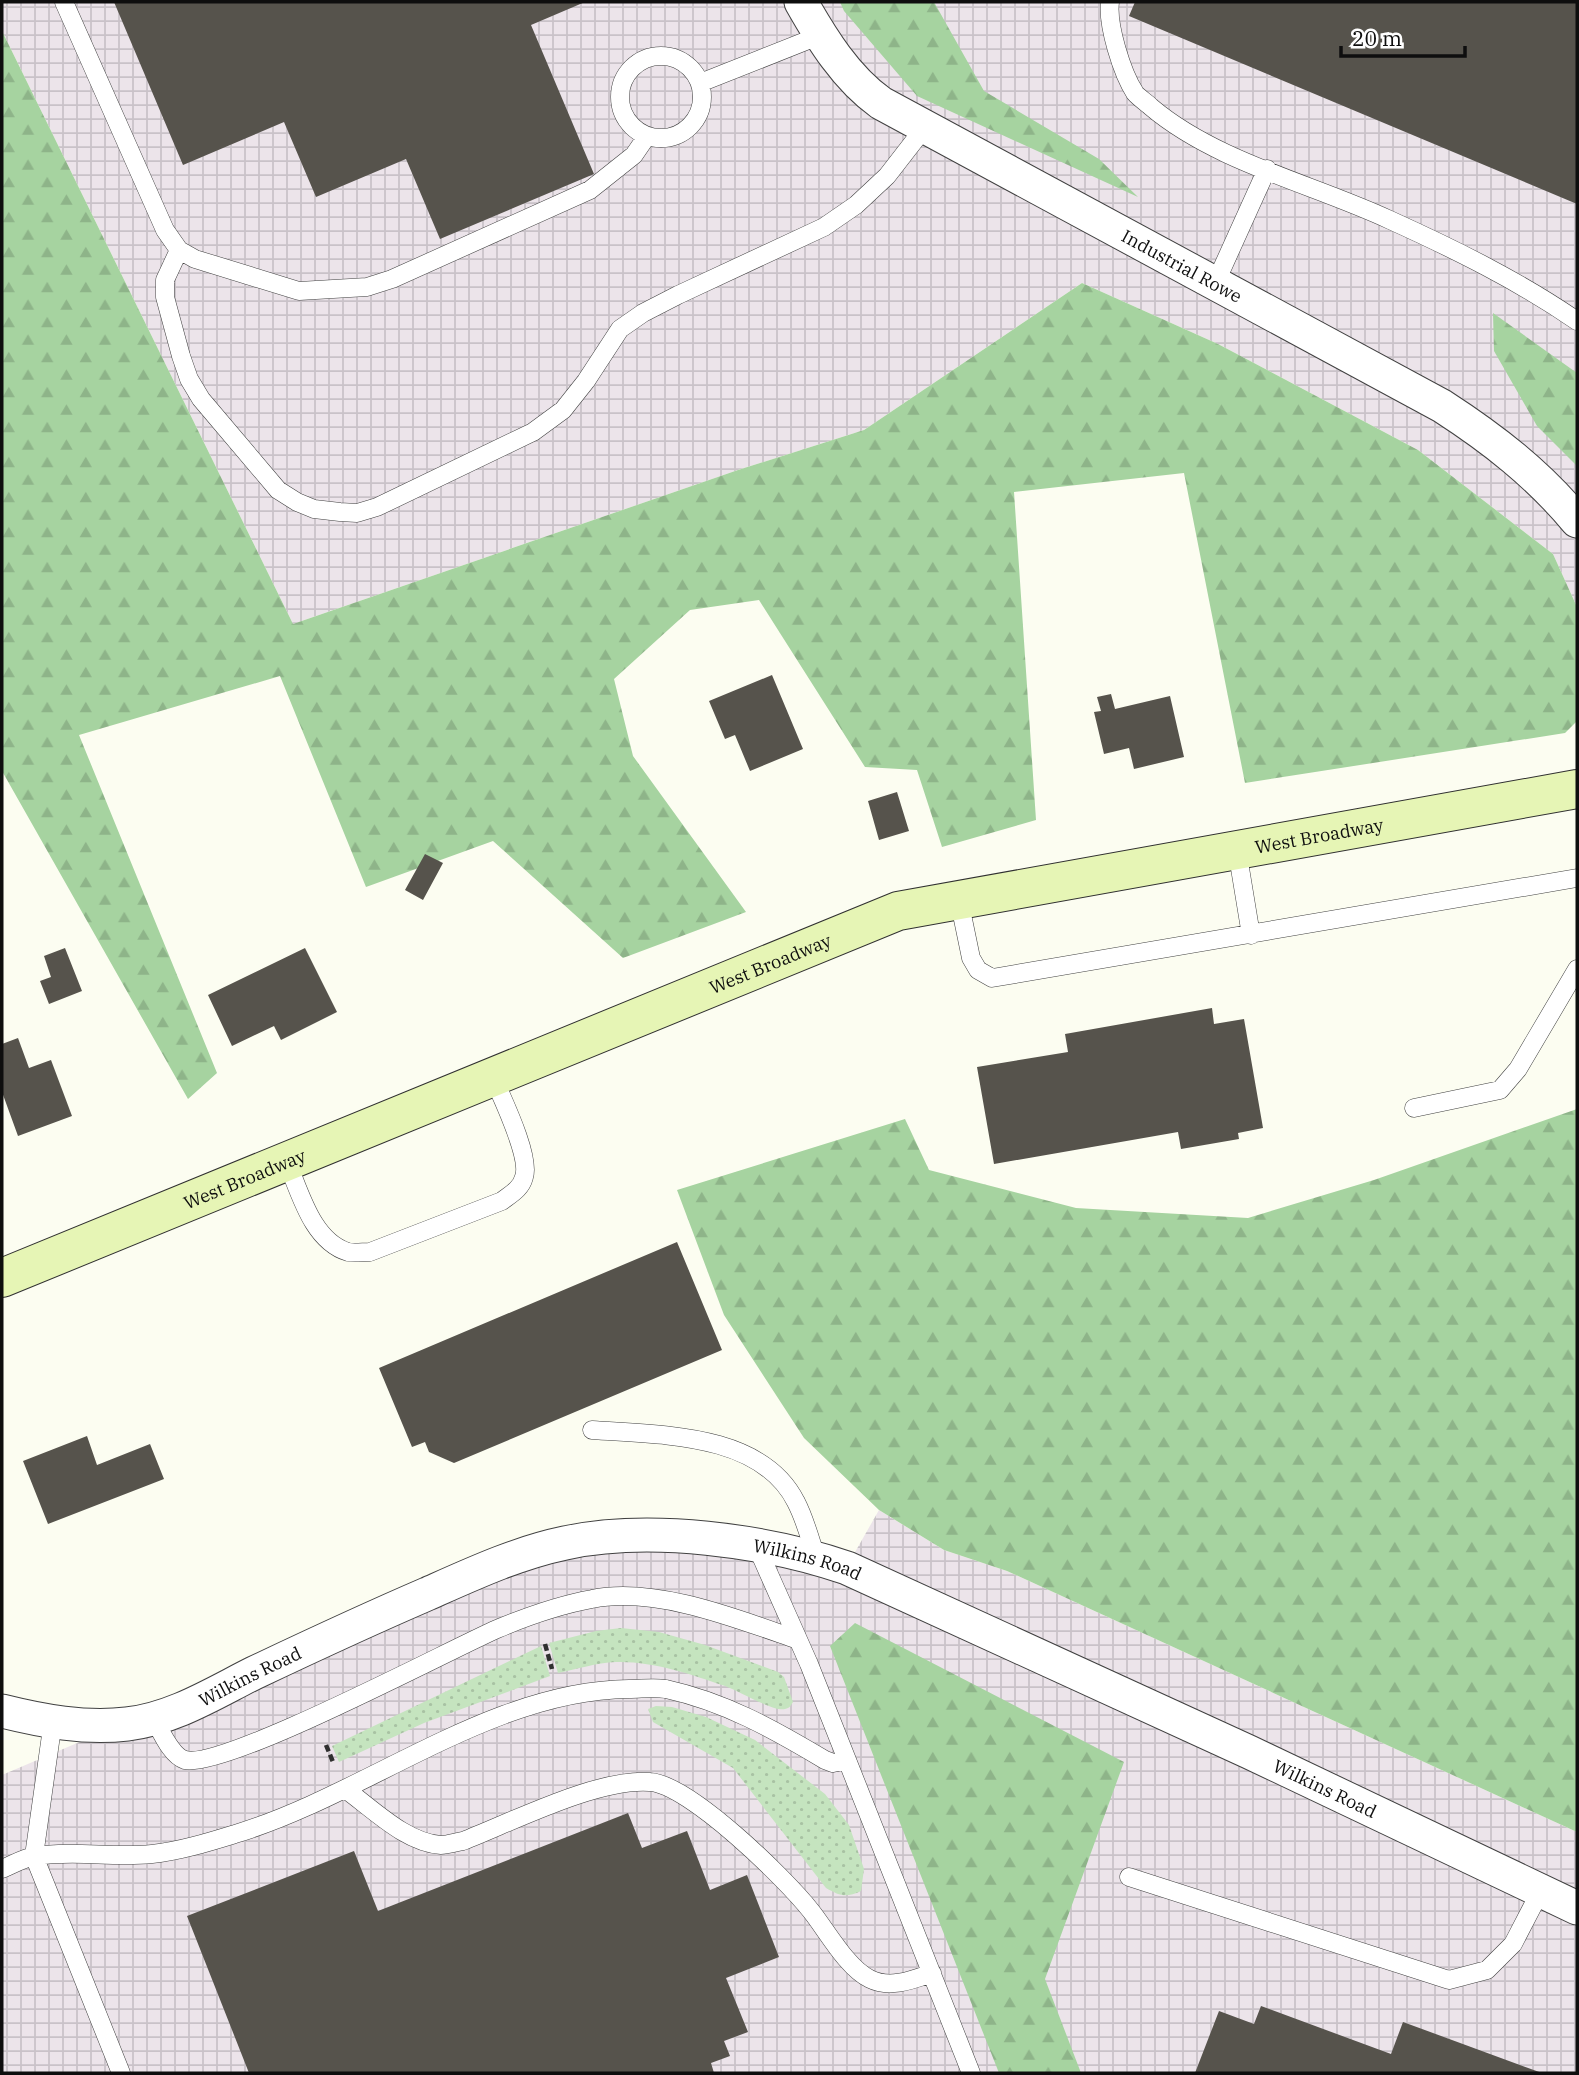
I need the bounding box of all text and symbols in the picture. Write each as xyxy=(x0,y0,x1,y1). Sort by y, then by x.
scale bar xyxy=(1341,14,1465,58)
text: 20 m xyxy=(1352,24,1402,52)
street label: Industrial Rowe xyxy=(1118,224,1246,307)
street label: West Broadway xyxy=(1253,812,1385,858)
street label: West Broadway xyxy=(706,928,835,999)
street label: West Broadway xyxy=(180,1143,309,1214)
street label: Wilkins Road xyxy=(751,1533,866,1585)
street label: Wilkins Road xyxy=(195,1641,305,1711)
street label: Wilkins Road xyxy=(1270,1754,1381,1823)

